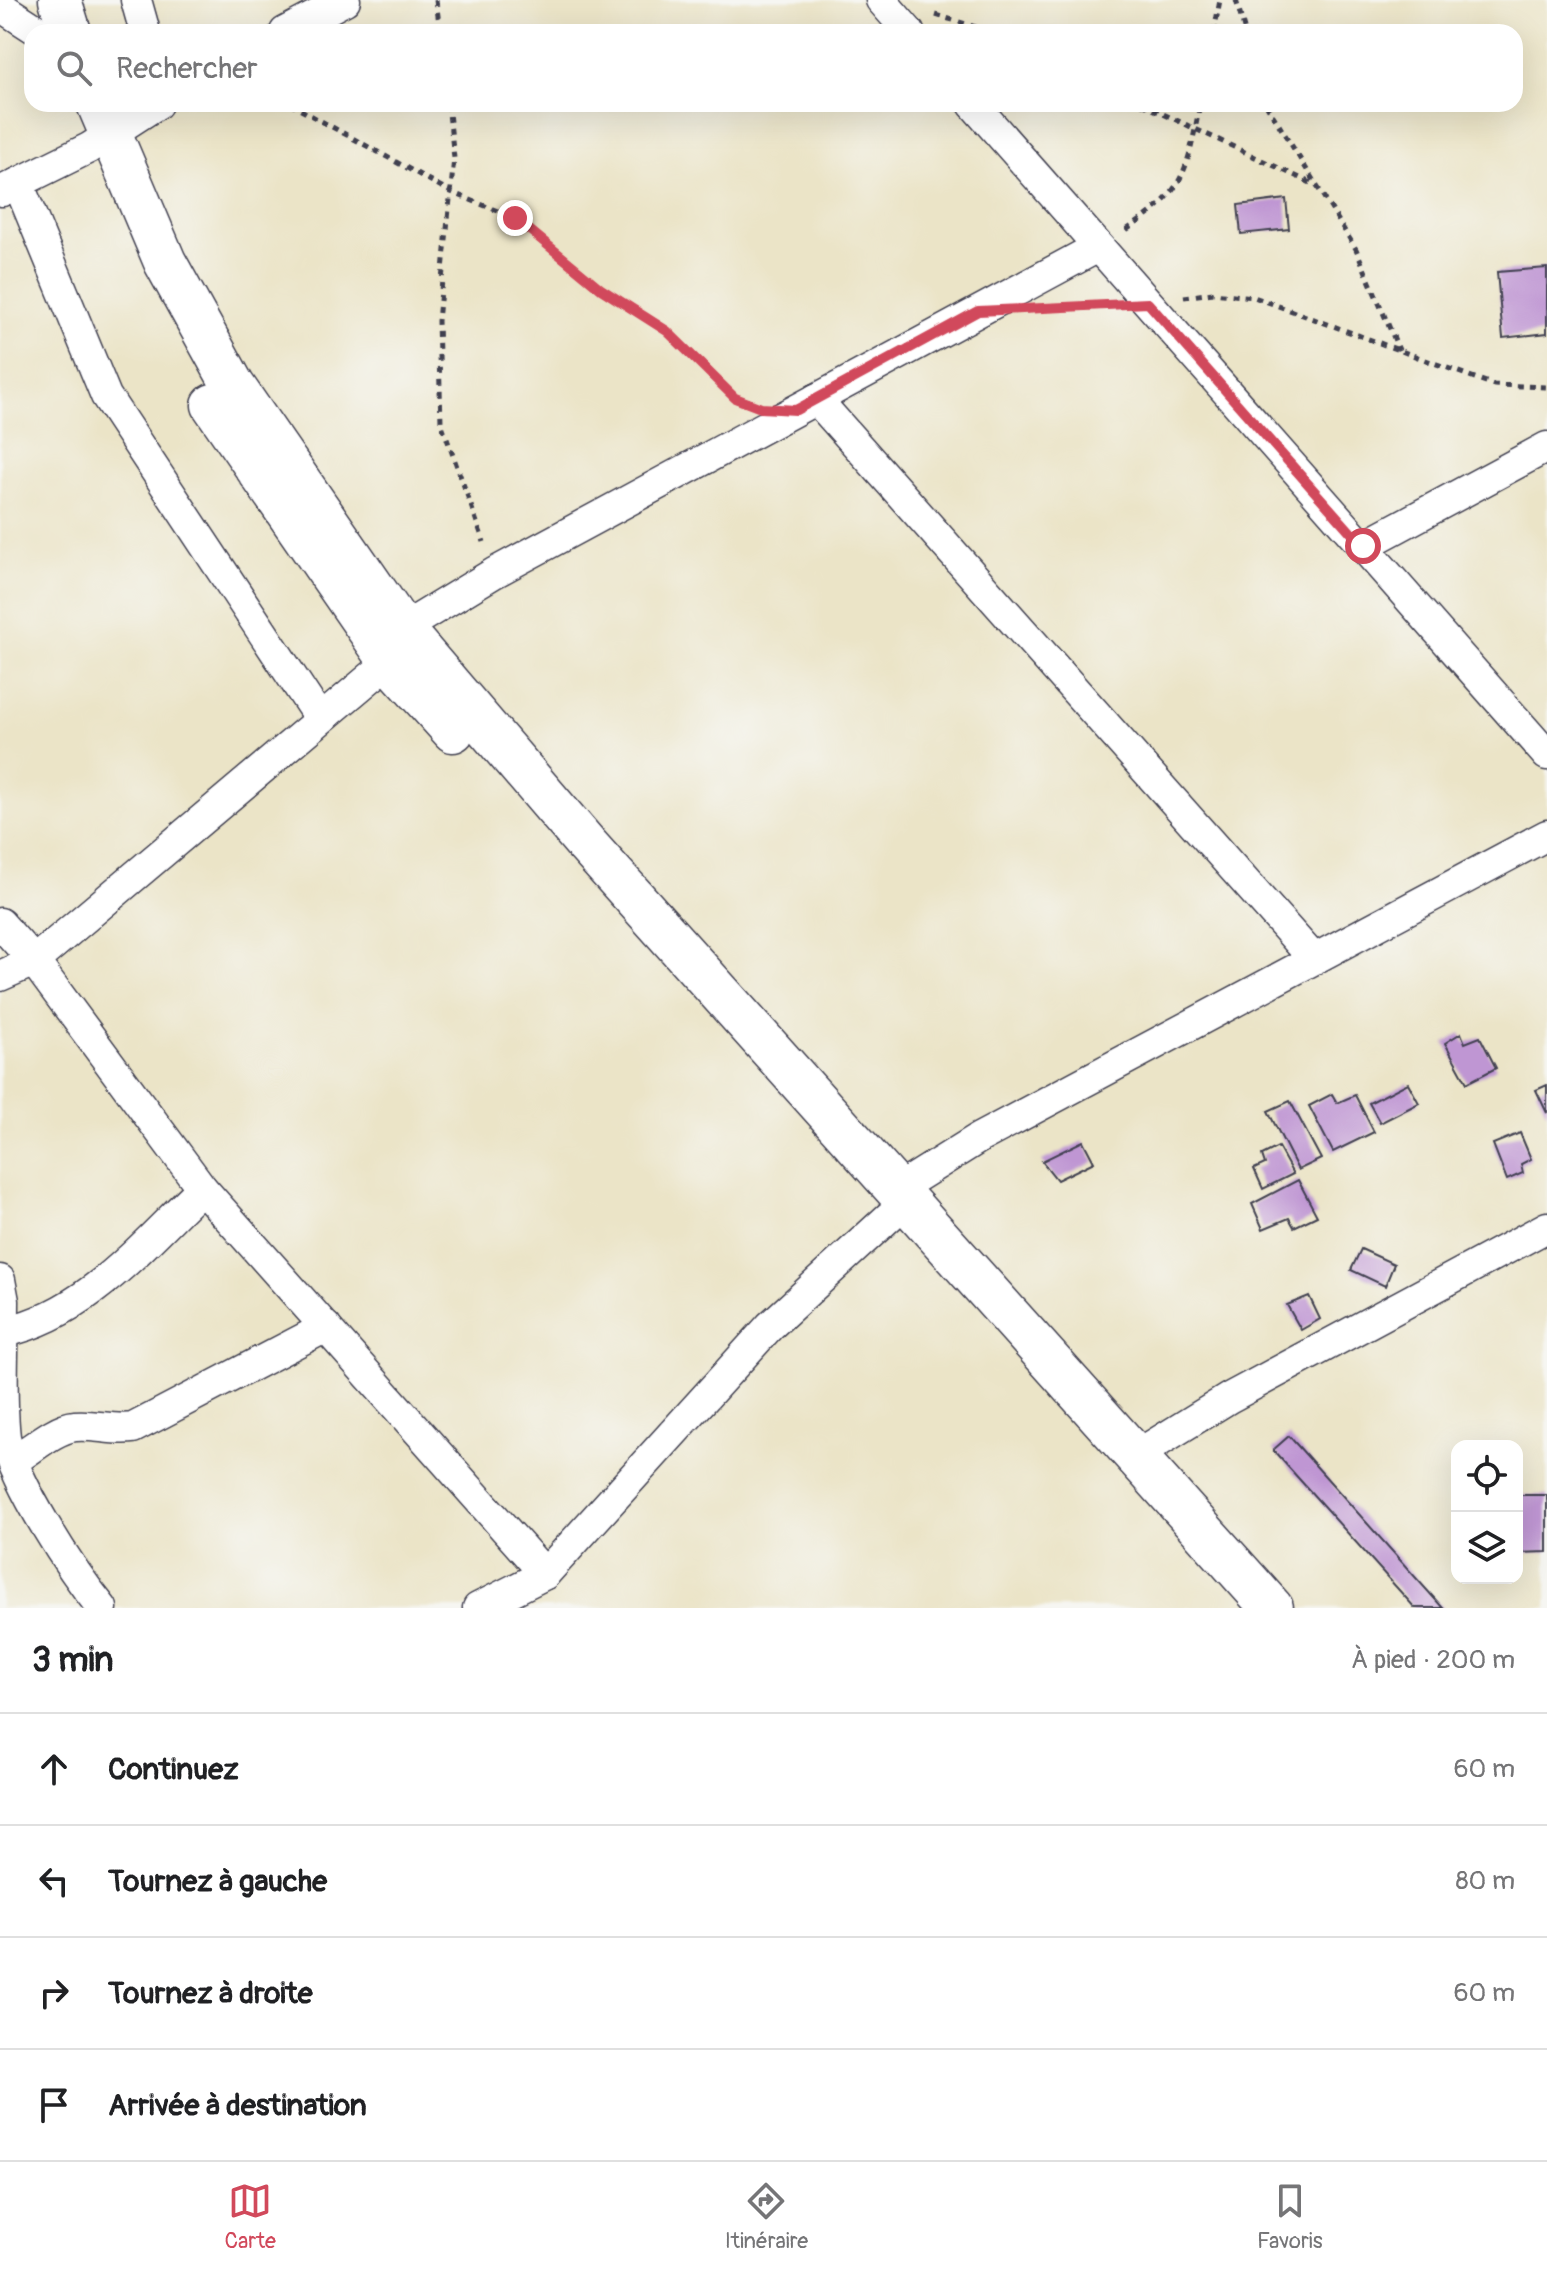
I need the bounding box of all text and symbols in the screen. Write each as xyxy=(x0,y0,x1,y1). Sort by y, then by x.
search box xyxy=(24,24,1523,112)
icon: search xyxy=(52,46,96,90)
text: Rechercher xyxy=(116,50,258,87)
route end xyxy=(497,200,533,236)
route start xyxy=(1345,528,1381,564)
map controls xyxy=(1451,1440,1523,1584)
button: locate xyxy=(1451,1440,1523,1512)
button: layers xyxy=(1451,1512,1523,1584)
text: 3 min xyxy=(32,1639,114,1682)
text: À pied · 200 m xyxy=(1351,1644,1515,1676)
icon: ahead xyxy=(32,1747,76,1791)
text: Continuez xyxy=(108,1751,239,1788)
text: 60 m xyxy=(1453,1753,1515,1785)
icon: left xyxy=(32,1859,76,1903)
text: Tournez à gauche xyxy=(108,1863,327,1900)
text: 80 m xyxy=(1455,1865,1515,1897)
icon: right xyxy=(32,1971,76,2015)
text: Tournez à droite xyxy=(108,1975,312,2012)
text: 60 m xyxy=(1453,1977,1515,2009)
icon: arrive xyxy=(32,2083,76,2127)
text: Arrivée à destination xyxy=(108,2087,367,2124)
tab: Carte xyxy=(224,2179,276,2255)
tab: Itinéraire xyxy=(725,2179,808,2255)
tab: Favoris xyxy=(1257,2179,1323,2255)

